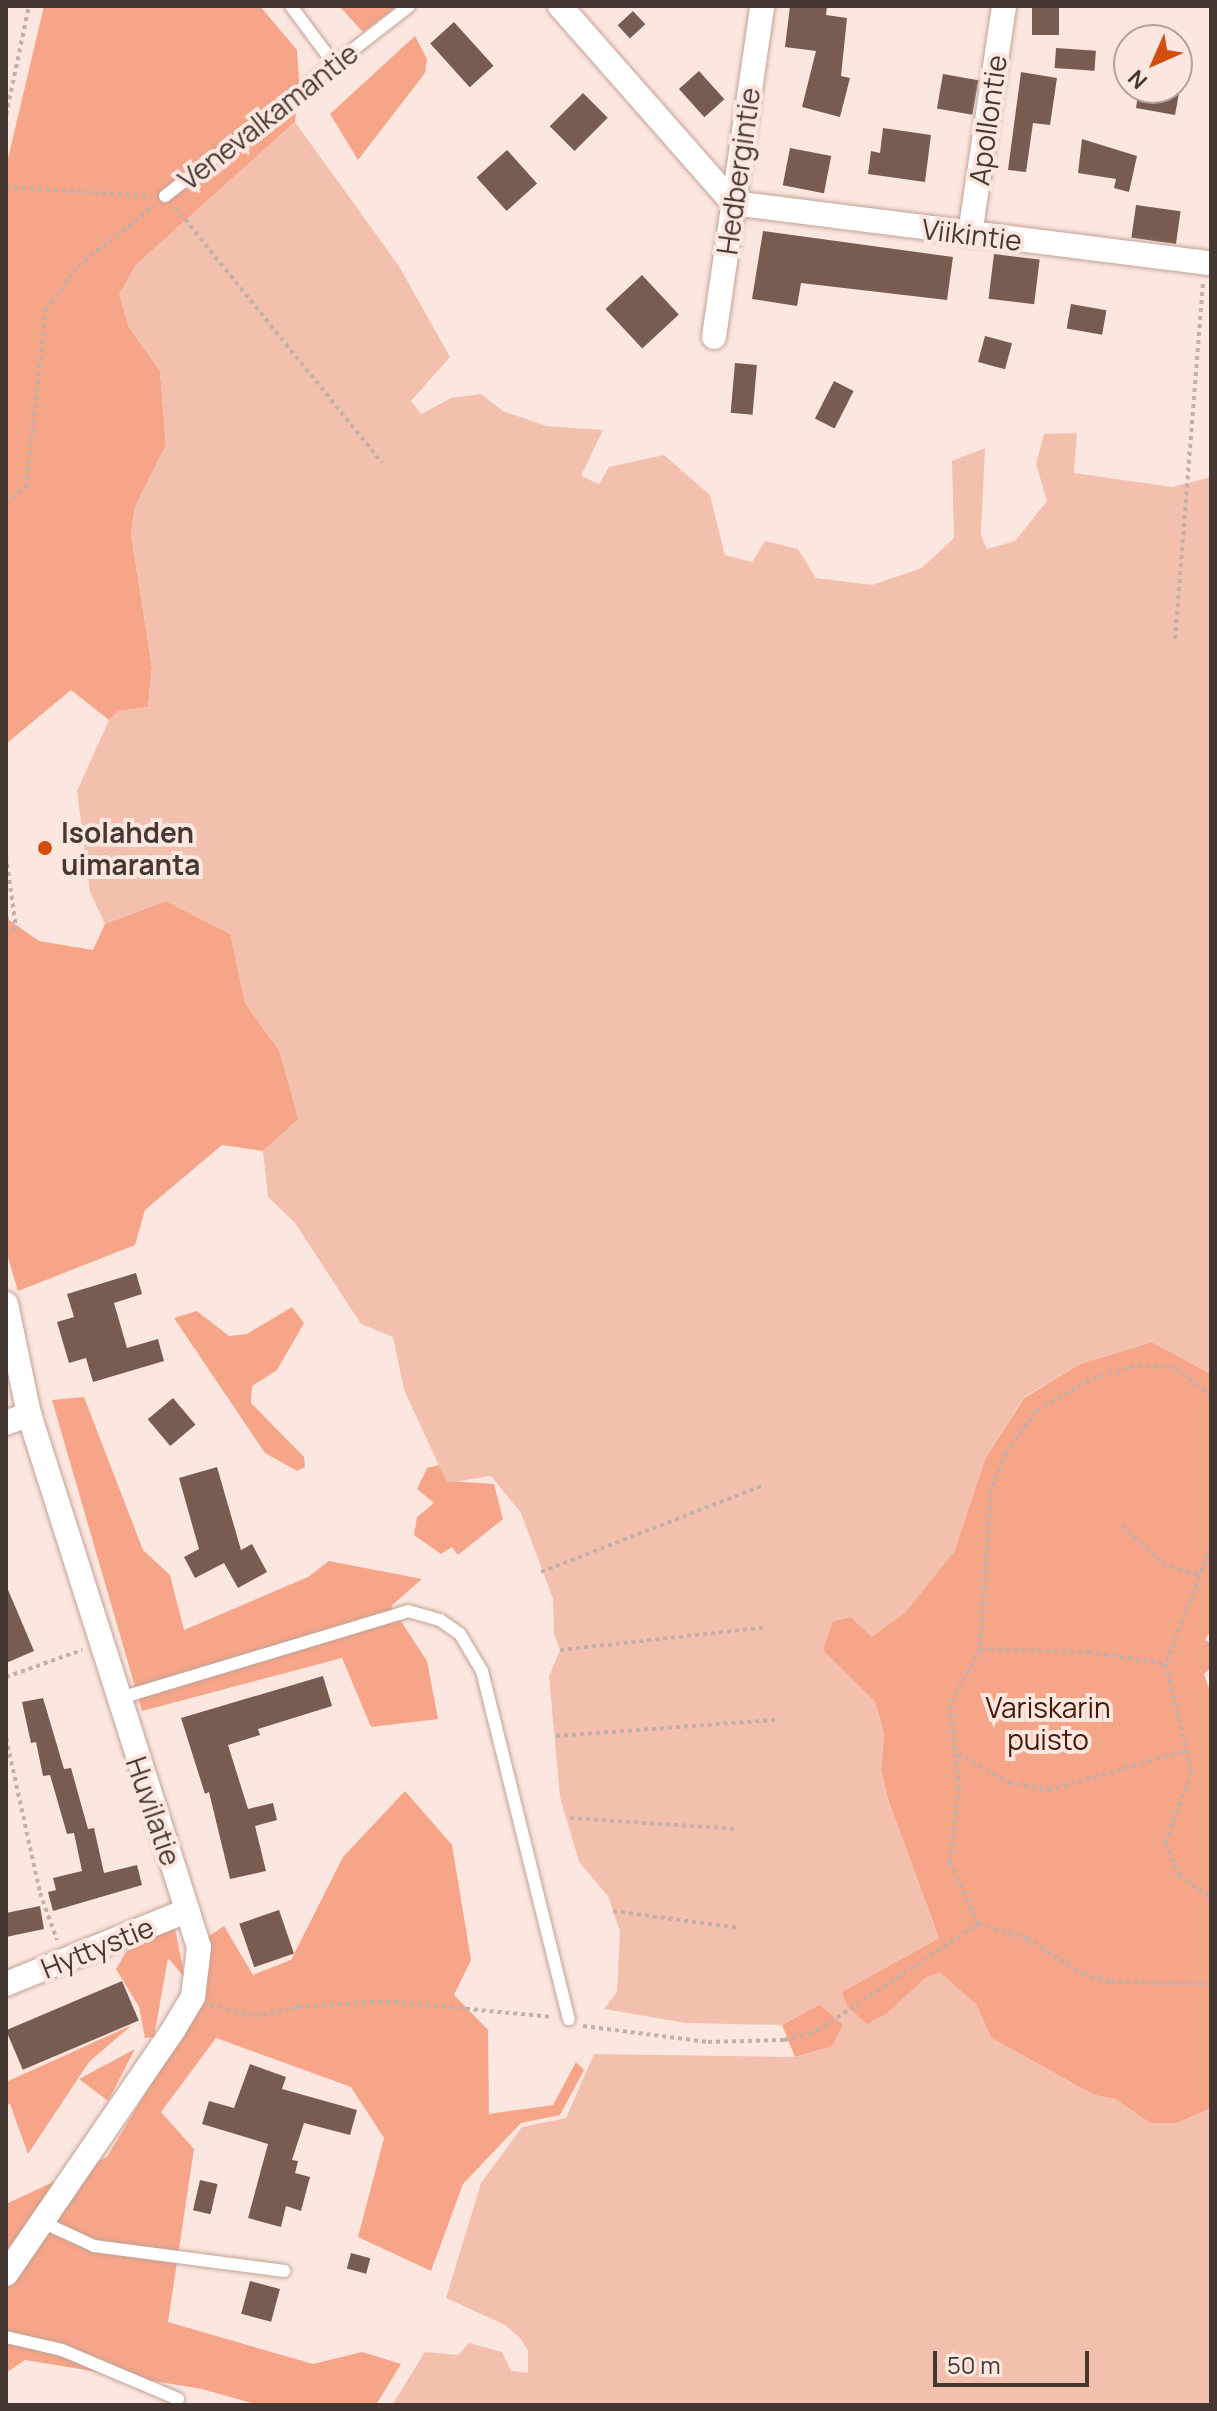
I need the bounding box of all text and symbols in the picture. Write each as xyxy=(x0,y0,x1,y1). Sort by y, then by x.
north arrow xyxy=(1113,24,1193,104)
street label: Venevalkamantie xyxy=(172,36,364,196)
street label: Apollontie xyxy=(961,53,1013,187)
text: N xyxy=(1121,63,1154,96)
street label: Hedbergintie xyxy=(710,85,766,257)
street label: Viikintie xyxy=(920,211,1024,257)
place label: Isolahden uimaranta xyxy=(61,815,200,881)
marker: Isolahden uimaranta xyxy=(36,839,54,857)
park label: Variskarin puisto xyxy=(985,1690,1111,1756)
street label: Huvilatie xyxy=(120,1752,188,1870)
street label: Hyttystie xyxy=(36,1909,158,1985)
scale bar xyxy=(937,2335,1093,2385)
text: 50 m xyxy=(947,2348,1001,2381)

